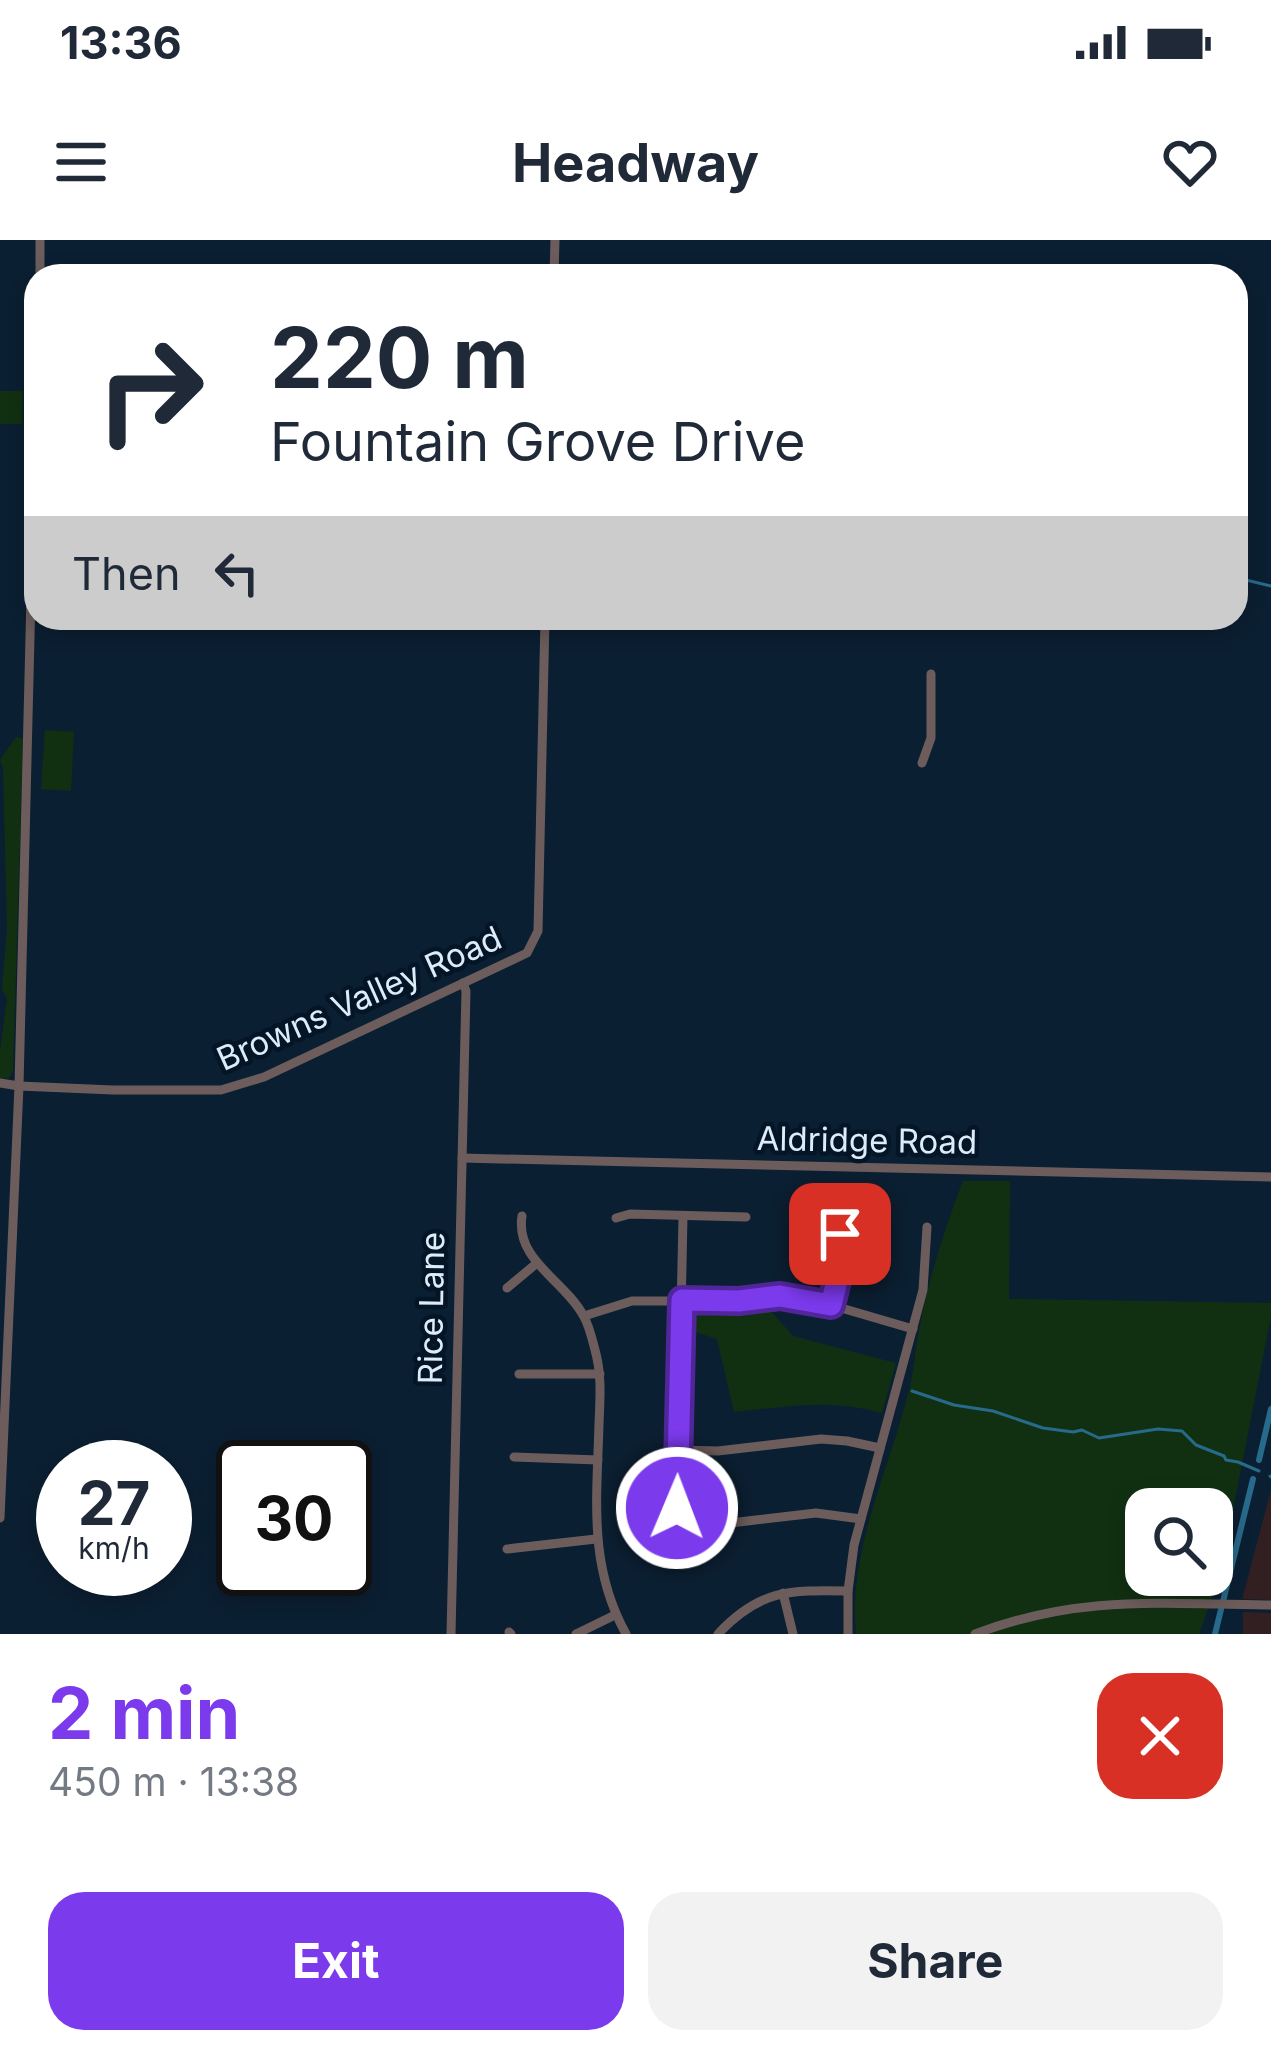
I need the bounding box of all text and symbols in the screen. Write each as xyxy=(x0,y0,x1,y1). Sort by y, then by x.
text: 13:36 xyxy=(60,15,182,70)
icon: menu xyxy=(48,129,114,195)
icon: heart xyxy=(1157,129,1223,195)
text: Headway xyxy=(512,130,759,195)
text: 220 m xyxy=(270,307,529,408)
icon: right xyxy=(72,312,228,468)
text: Fountain Grove Drive xyxy=(270,409,805,474)
icon: left xyxy=(204,540,270,606)
text: Then xyxy=(72,546,180,601)
street label: Browns Valley Road xyxy=(210,917,508,1079)
street label: Aldridge Road xyxy=(756,1118,978,1162)
pin xyxy=(789,1183,891,1285)
icon: arrive xyxy=(807,1201,873,1267)
street label: Rice Lane xyxy=(410,1231,452,1385)
speed limit sign: 30 xyxy=(216,1440,372,1596)
position arrow xyxy=(614,1445,740,1571)
text: 27 xyxy=(78,1467,150,1539)
map controls xyxy=(1125,1488,1233,1596)
button: search xyxy=(1125,1488,1233,1596)
text: km/h xyxy=(78,1530,150,1566)
text: 2 min xyxy=(48,1669,240,1756)
button: close xyxy=(1097,1673,1223,1799)
text: 450 m · 13:38 xyxy=(48,1758,299,1805)
button: Exit xyxy=(48,1892,624,2030)
button: Share xyxy=(648,1892,1223,2030)

